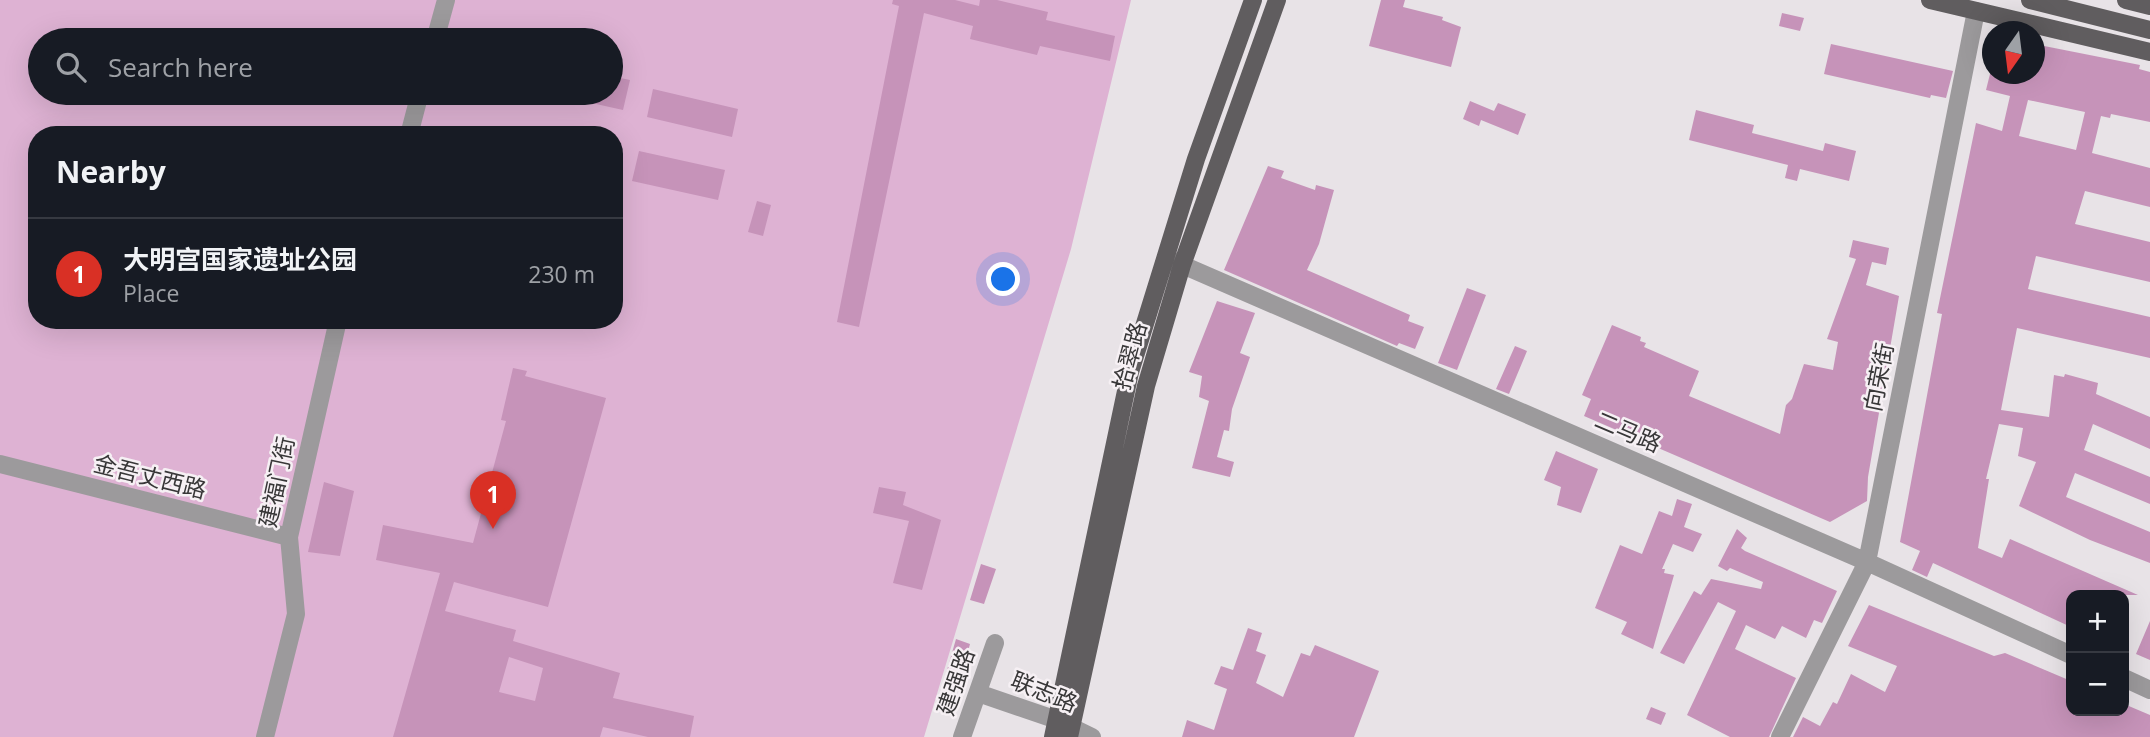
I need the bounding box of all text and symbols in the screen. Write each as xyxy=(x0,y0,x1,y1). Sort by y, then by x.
north arrow xyxy=(1982,21,2045,84)
search box xyxy=(28,28,623,105)
icon: search xyxy=(52,48,90,86)
text: Search here xyxy=(108,49,253,85)
text: Nearby xyxy=(56,151,166,192)
text: 大明宫国家遗址公园 xyxy=(123,241,357,277)
text: 1 xyxy=(72,258,86,290)
text: 230 m xyxy=(528,258,595,290)
your location xyxy=(986,262,1020,296)
text: Place xyxy=(123,277,179,309)
street label: 拾翠路 xyxy=(1105,318,1153,393)
street label: 向荣街 xyxy=(1856,340,1900,414)
street label: 二马路 xyxy=(1590,403,1666,459)
street label: 建福门街 xyxy=(251,433,301,530)
street label: 金吾丈西路 xyxy=(91,447,210,505)
pin: 1 xyxy=(470,471,516,529)
map controls xyxy=(2066,590,2129,716)
button: + xyxy=(2066,590,2129,653)
street label: 建强路 xyxy=(929,644,981,720)
button: − xyxy=(2066,653,2129,716)
street label: 联志路 xyxy=(1006,663,1082,719)

